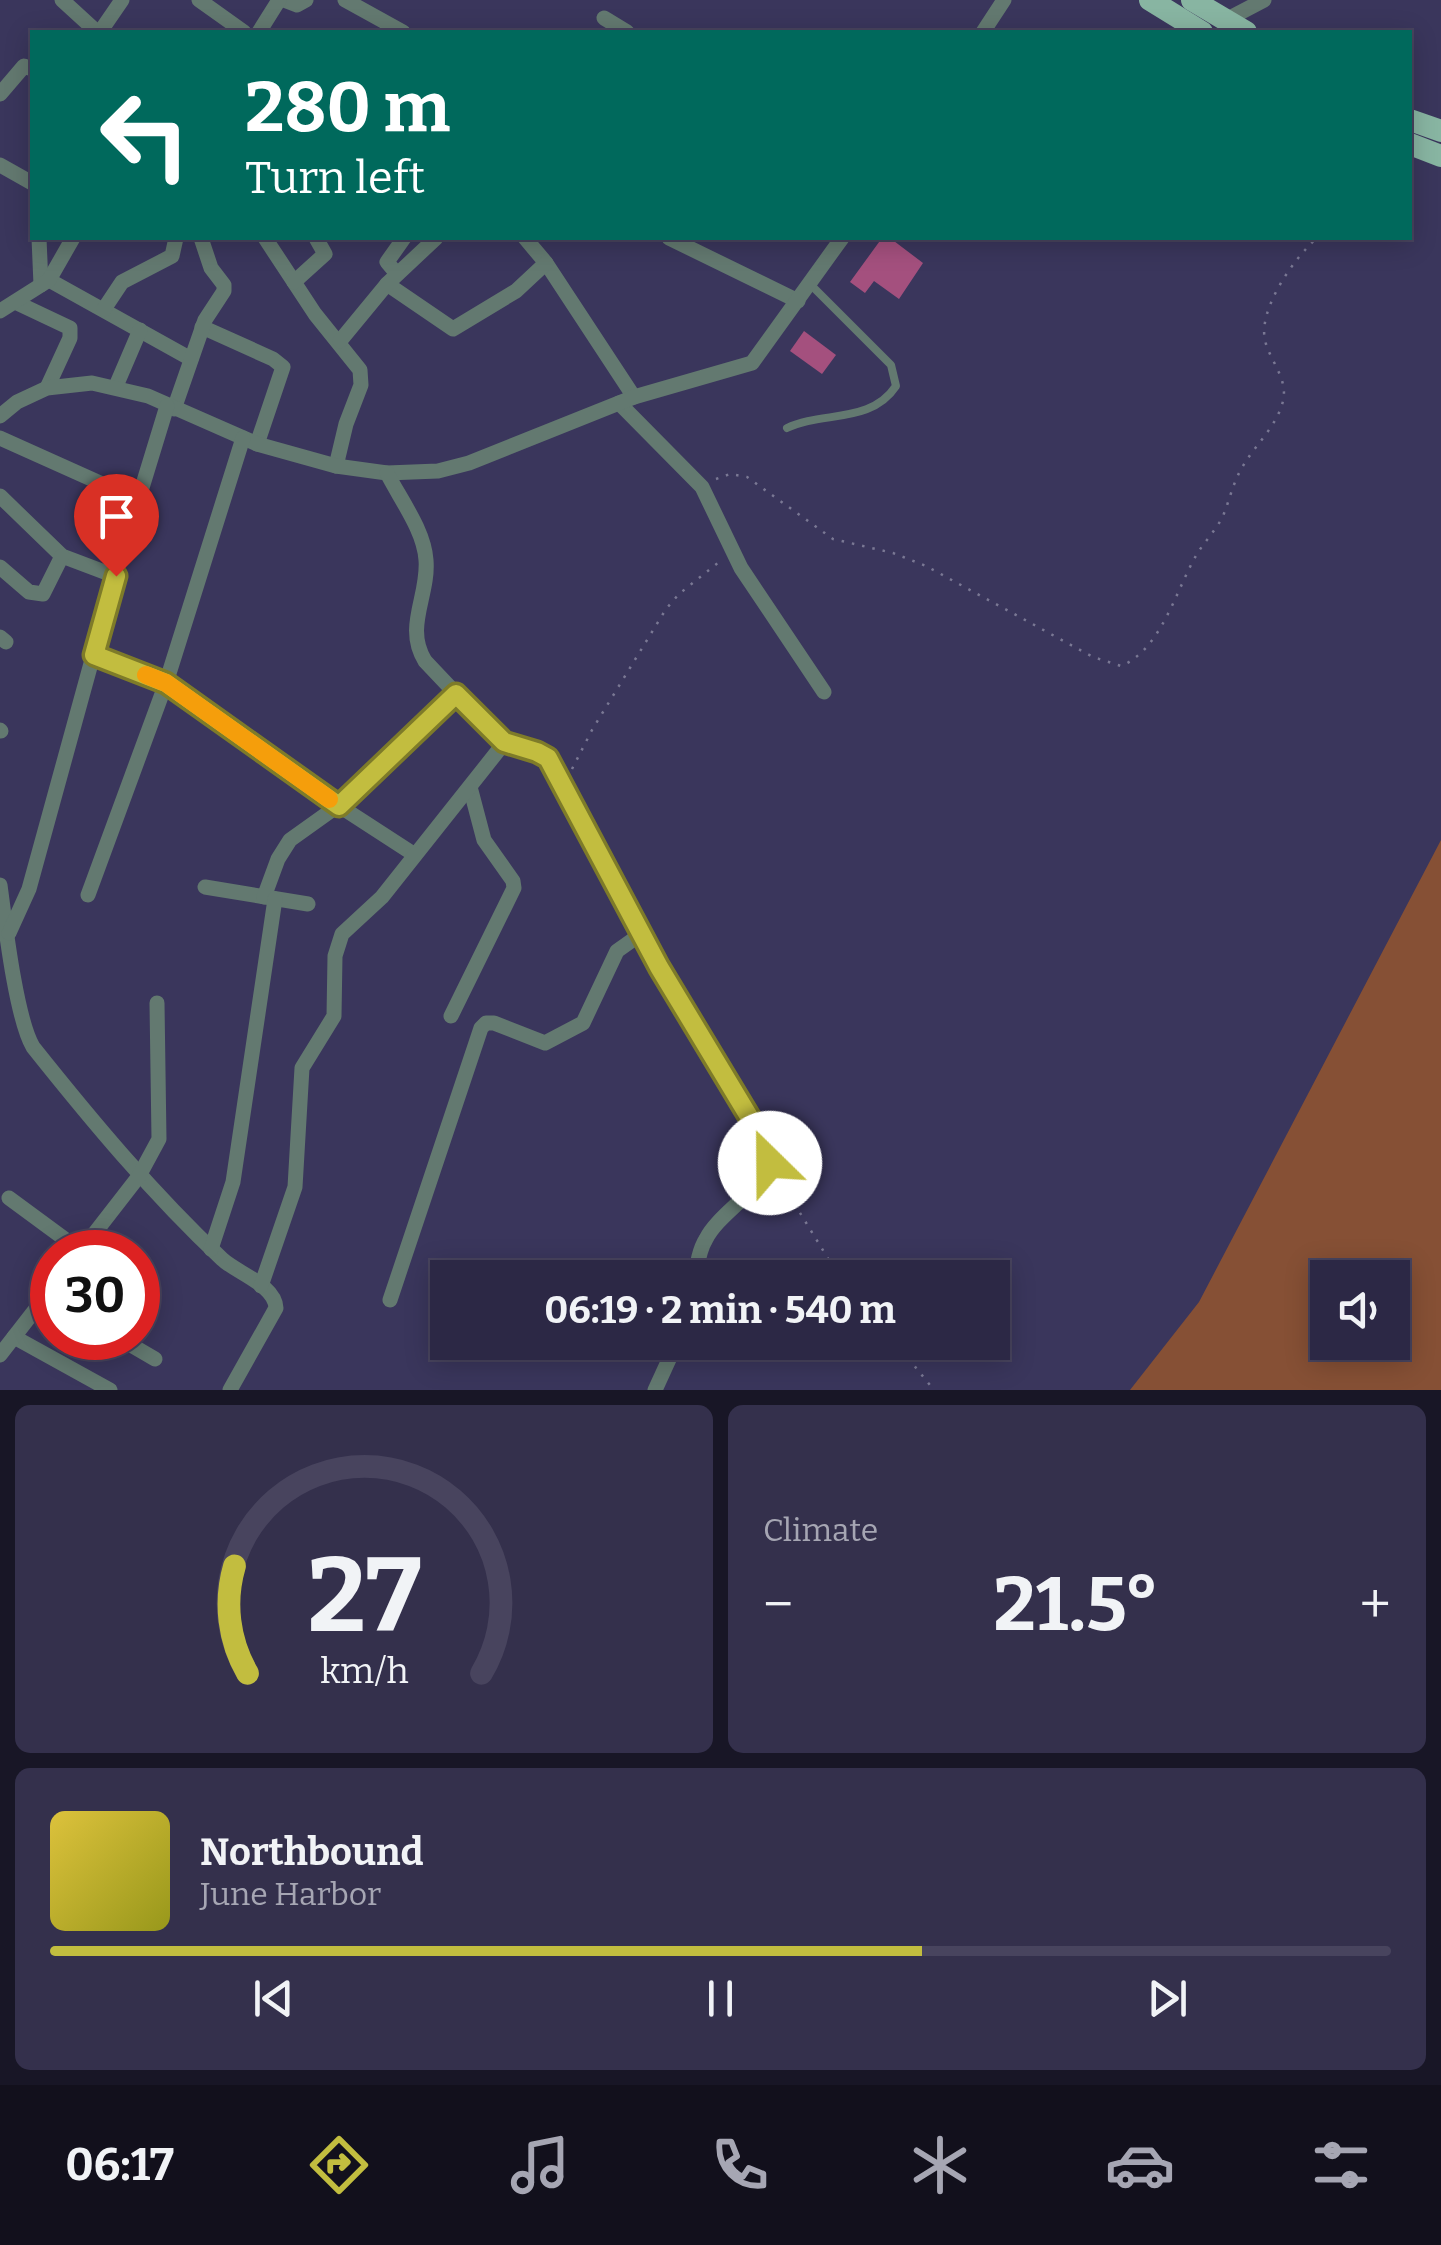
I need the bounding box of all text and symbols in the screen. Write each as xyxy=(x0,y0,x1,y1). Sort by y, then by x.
text: 280 m xyxy=(245,66,450,150)
icon: left xyxy=(80,70,210,200)
text: Turn left xyxy=(245,151,425,205)
pin xyxy=(74,474,159,577)
icon: arrive xyxy=(89,489,144,544)
position arrow xyxy=(718,1111,822,1215)
speed limit sign: 30 xyxy=(30,1230,160,1360)
map controls xyxy=(1310,1260,1410,1360)
button: sound xyxy=(1310,1260,1410,1360)
text: 06:19 · 2 min · 540 m xyxy=(544,1287,896,1333)
text: Climate xyxy=(763,1511,878,1549)
text: 27 xyxy=(307,1534,421,1659)
text: 21.5° xyxy=(993,1560,1159,1650)
text: − xyxy=(763,1572,793,1638)
text: + xyxy=(1360,1572,1391,1638)
text: km/h xyxy=(320,1650,408,1692)
text: Northbound xyxy=(200,1829,423,1875)
text: June Harbor xyxy=(200,1875,381,1913)
icon: previous xyxy=(246,1971,301,2026)
icon: pause xyxy=(693,1971,748,2026)
icon: next xyxy=(1140,1971,1195,2026)
icon: directions xyxy=(304,2130,374,2200)
icon: music xyxy=(505,2130,575,2200)
icon: phone xyxy=(705,2130,775,2200)
icon: climate xyxy=(905,2130,975,2200)
icon: car xyxy=(1105,2130,1175,2200)
icon: filters xyxy=(1306,2130,1376,2200)
text: 06:17 xyxy=(65,2138,174,2192)

